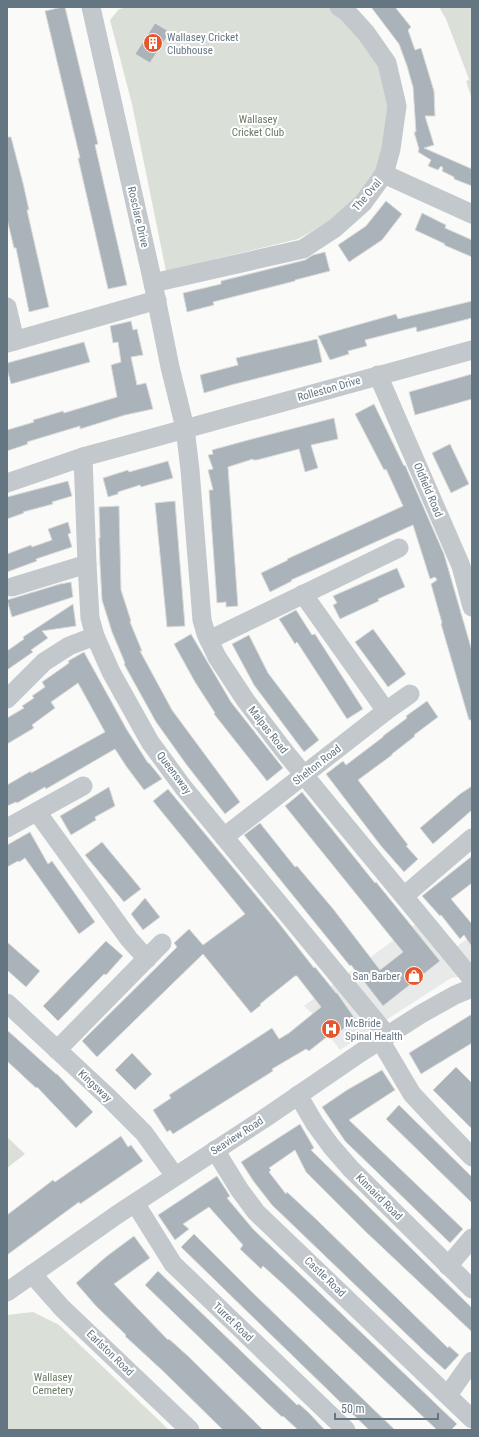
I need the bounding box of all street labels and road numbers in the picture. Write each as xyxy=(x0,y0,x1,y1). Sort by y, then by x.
street label: The Oval xyxy=(350,176,384,214)
street label: Rosclare Drive xyxy=(125,185,151,249)
street label: Rolleston Drive xyxy=(296,374,362,404)
street label: Oldfield Road xyxy=(411,461,445,519)
street label: Malpas Road xyxy=(246,704,290,756)
street label: Shelton Road xyxy=(290,742,344,788)
street label: Queensway xyxy=(154,749,194,797)
street label: Kingsway xyxy=(75,1067,115,1105)
street label: Seaview Road xyxy=(208,1114,266,1158)
street label: Kinnaird Road xyxy=(353,1171,405,1223)
street label: Castle Road xyxy=(302,1254,348,1300)
street label: Turret Road xyxy=(210,1300,256,1344)
street label: Earlston Road xyxy=(84,1327,136,1379)

